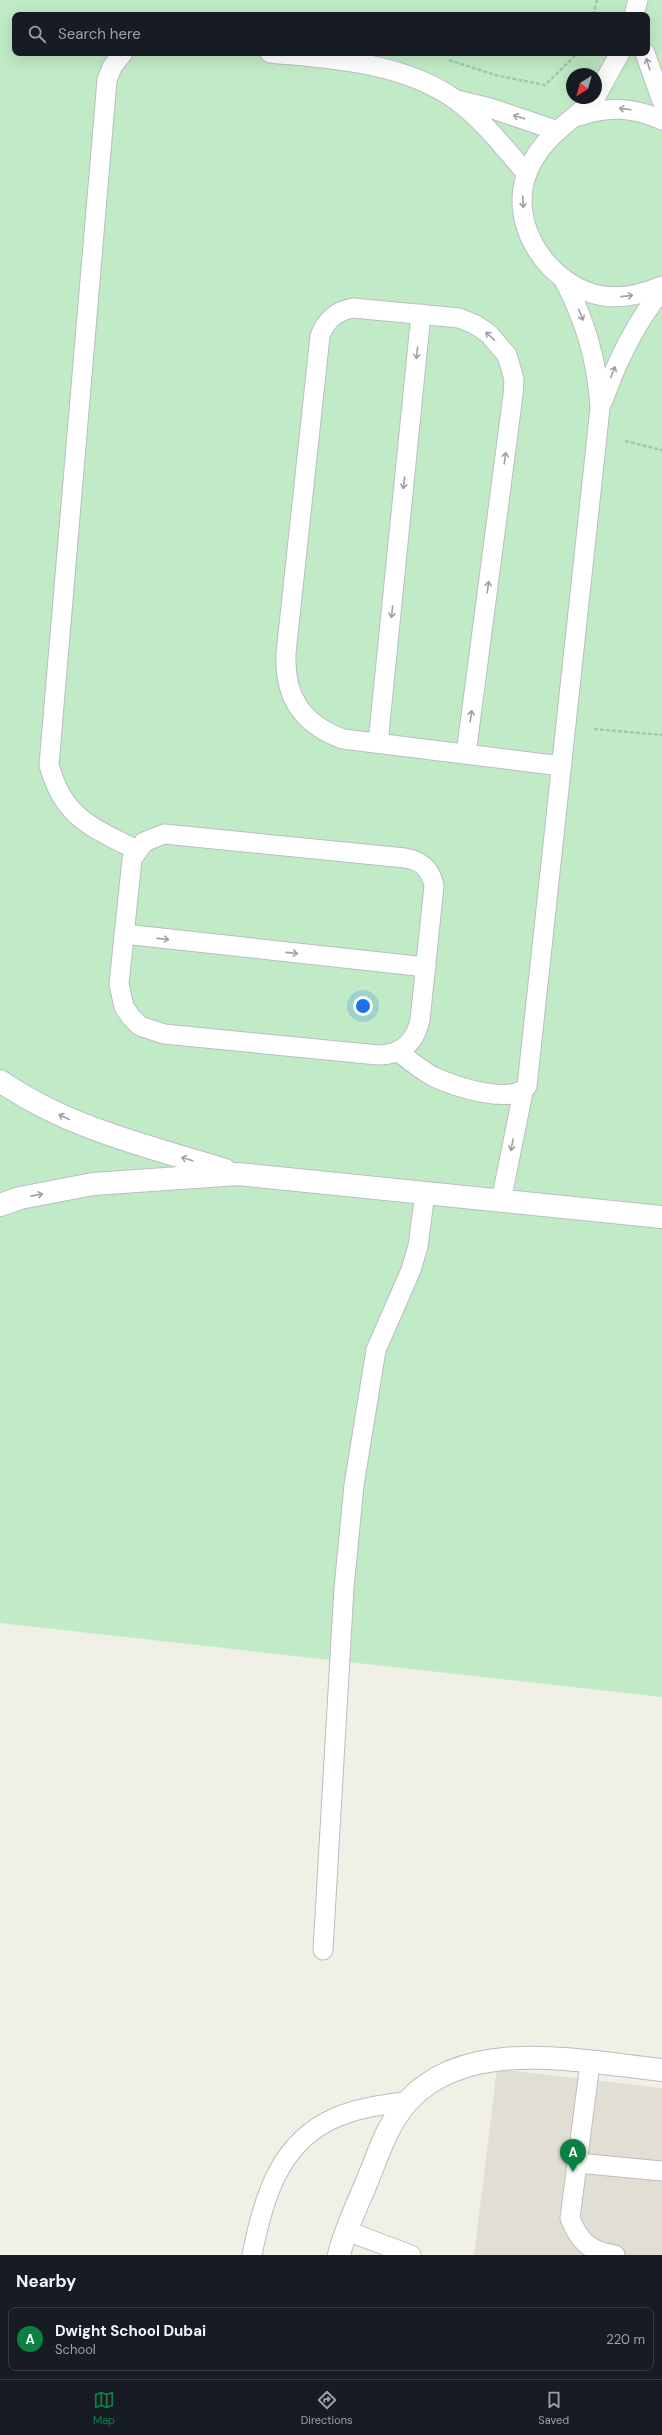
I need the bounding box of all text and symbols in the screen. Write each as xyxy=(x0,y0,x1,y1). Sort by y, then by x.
search box xyxy=(12,12,650,56)
icon: search xyxy=(26,23,48,45)
text: Search here xyxy=(58,24,141,44)
one-way arrow xyxy=(644,58,651,71)
north arrow xyxy=(566,68,602,104)
one-way arrow xyxy=(619,105,632,113)
one-way arrow xyxy=(512,113,525,120)
one-way arrow xyxy=(519,195,527,208)
one-way arrow xyxy=(620,292,633,300)
one-way arrow xyxy=(577,308,585,320)
one-way arrow xyxy=(486,332,496,341)
one-way arrow xyxy=(414,346,421,359)
one-way arrow xyxy=(610,366,618,378)
one-way arrow xyxy=(501,452,509,465)
one-way arrow xyxy=(401,476,408,489)
one-way arrow xyxy=(484,581,492,594)
one-way arrow xyxy=(388,605,395,618)
one-way arrow xyxy=(467,710,475,723)
one-way arrow xyxy=(156,935,169,942)
one-way arrow xyxy=(285,949,298,956)
your location xyxy=(353,996,373,1016)
one-way arrow xyxy=(58,1113,70,1120)
one-way arrow xyxy=(507,1138,515,1151)
one-way arrow xyxy=(181,1155,194,1162)
one-way arrow xyxy=(30,1190,43,1198)
pin: A xyxy=(560,2139,586,2172)
text: Nearby xyxy=(16,2270,76,2292)
text: Dwight School Dubai xyxy=(55,2321,206,2341)
text: A xyxy=(25,2331,35,2348)
text: 220 m xyxy=(606,2331,645,2348)
text: School xyxy=(55,2341,96,2358)
tab: Map xyxy=(93,2389,115,2427)
tab: Directions xyxy=(301,2389,353,2427)
tab: Saved xyxy=(538,2389,569,2427)

